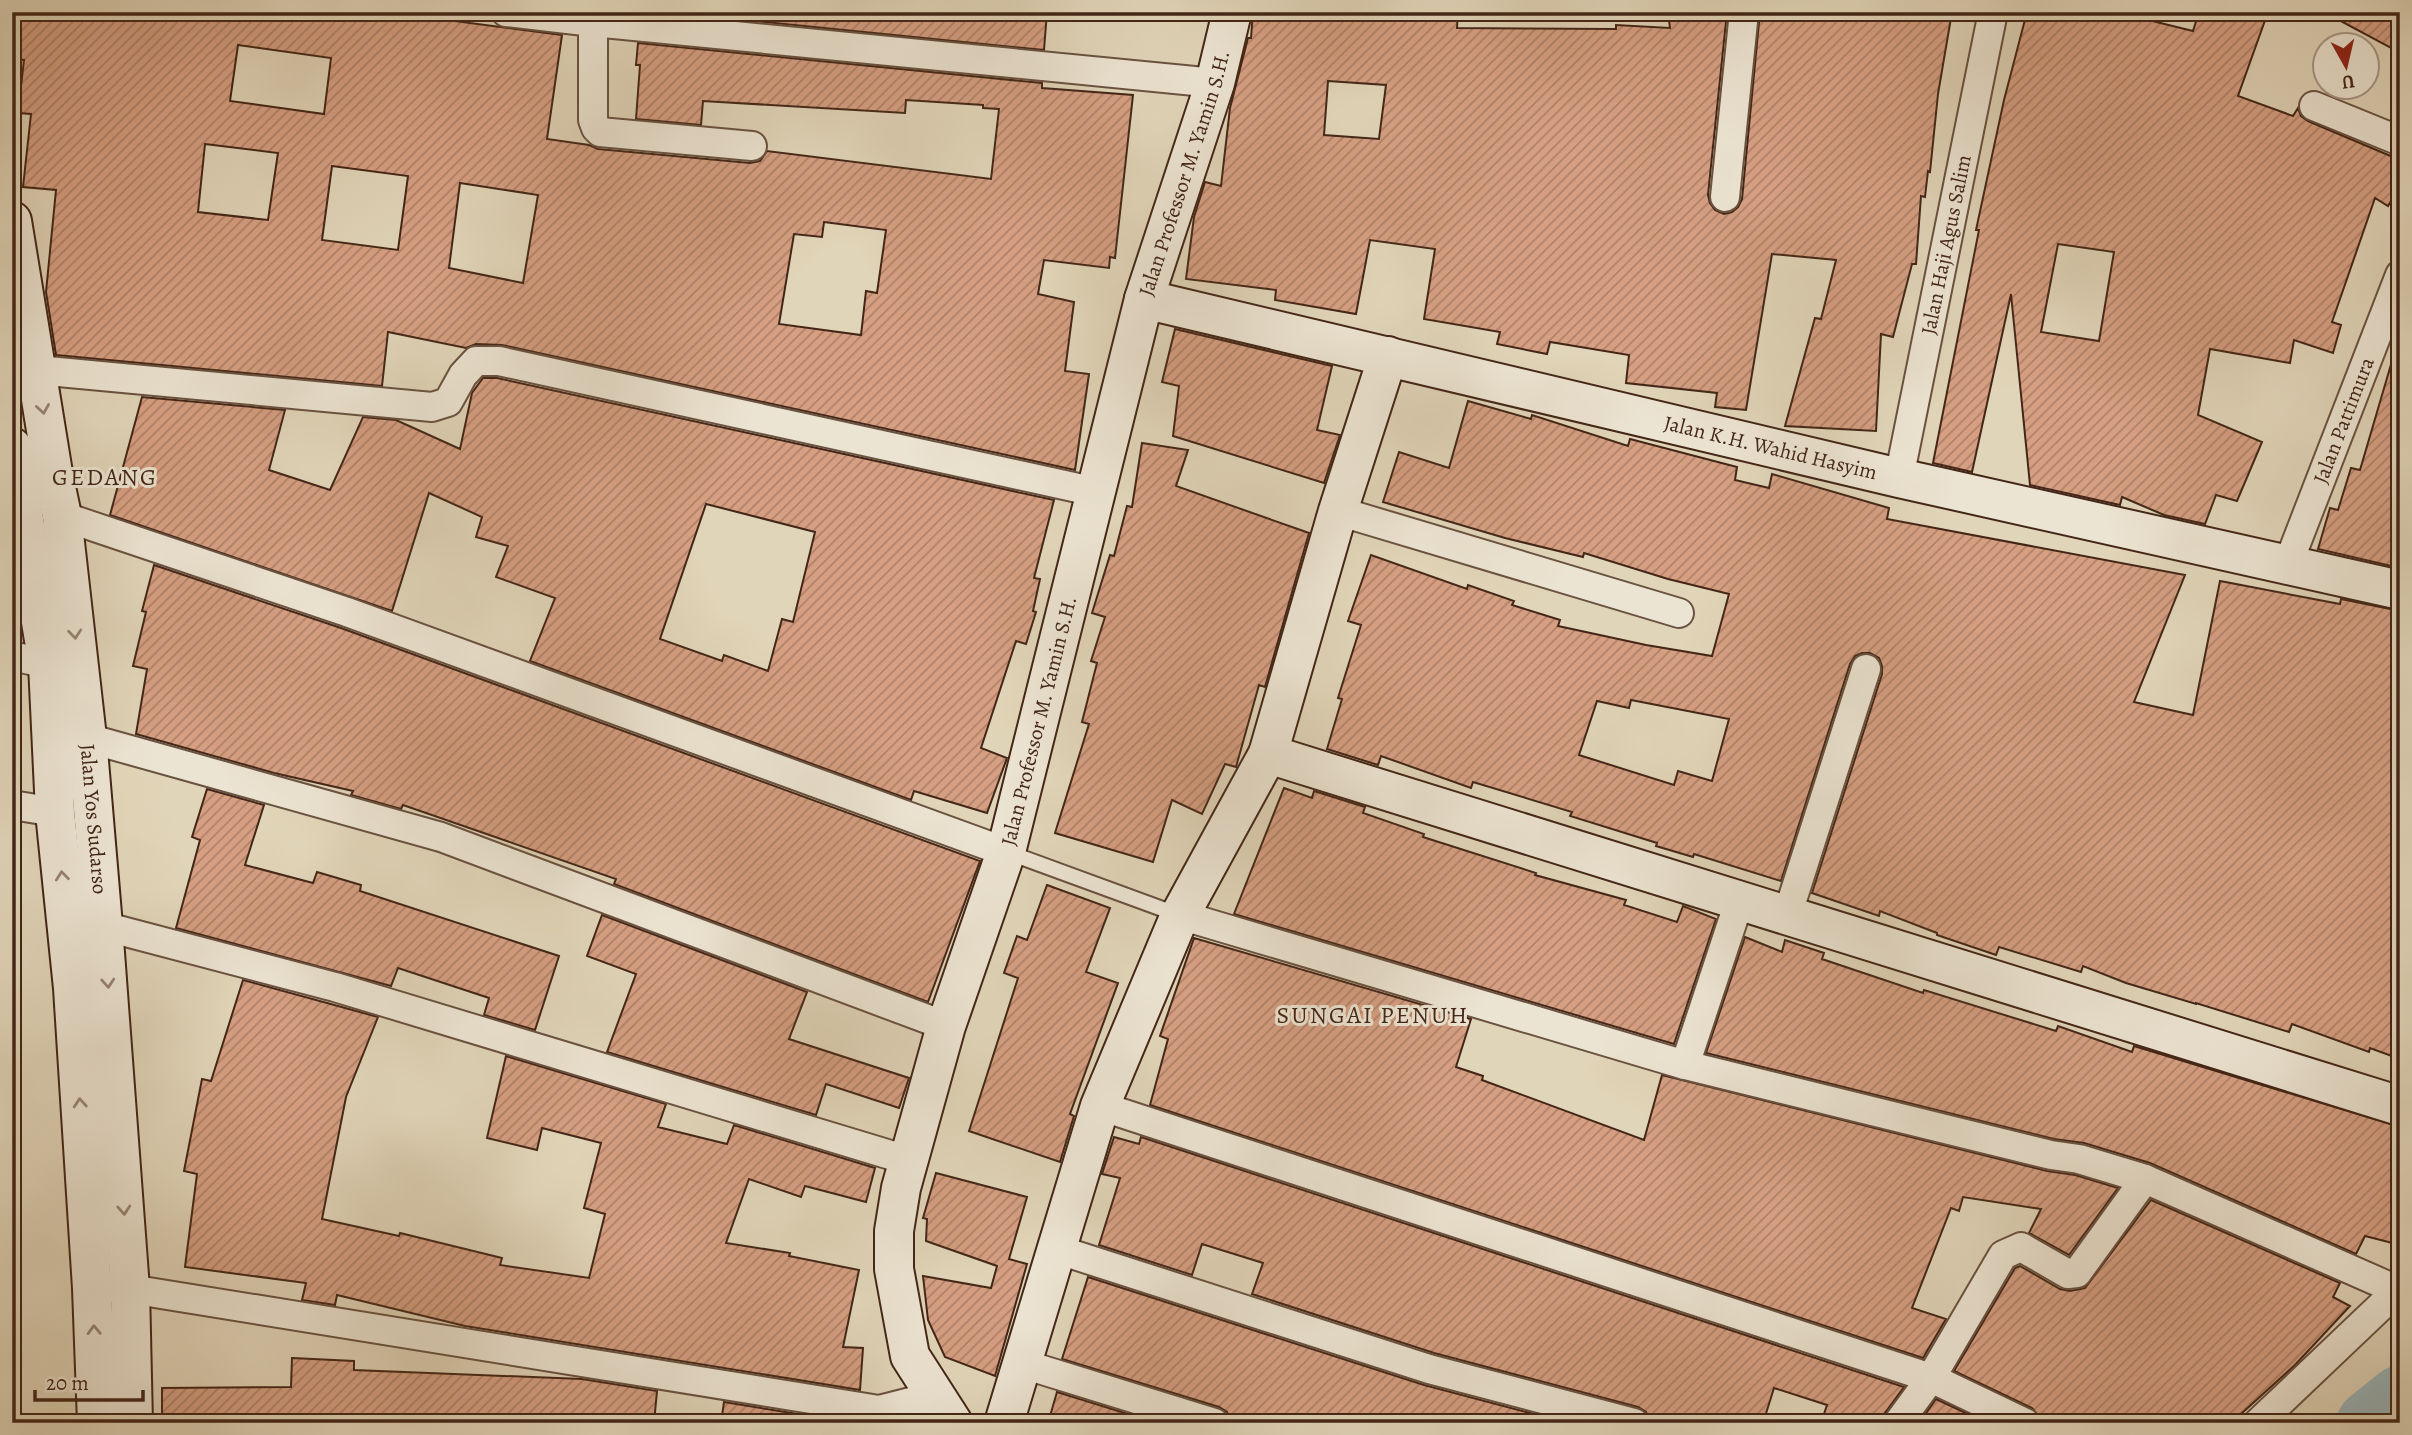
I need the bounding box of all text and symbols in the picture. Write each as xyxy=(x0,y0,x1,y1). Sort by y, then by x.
north arrow xyxy=(2310,32,2380,102)
street label: Jalan Professor M. Yamin S.H. xyxy=(1132,47,1236,300)
text: U xyxy=(2340,68,2356,96)
street label: Jalan Haji Agus Salim xyxy=(1914,152,1978,337)
street label: Jalan Pattimura xyxy=(2306,353,2381,488)
one-way arrow xyxy=(36,403,51,415)
street label: Jalan K.H. Wahid Hasyim xyxy=(1661,409,1880,486)
district label: GEDANG xyxy=(52,461,158,493)
street label: Jalan Professor M. Yamin S.H. xyxy=(994,593,1083,849)
one-way arrow xyxy=(68,629,83,640)
street label: Jalan Yos Sudarso xyxy=(74,743,114,895)
one-way arrow xyxy=(54,870,69,882)
one-way arrow xyxy=(100,978,115,989)
district label: SUNGAI PENUH xyxy=(1277,999,1469,1031)
one-way arrow xyxy=(73,1097,88,1108)
one-way arrow xyxy=(116,1205,131,1216)
one-way arrow xyxy=(86,1324,101,1335)
scale bar xyxy=(35,1358,144,1402)
text: 20 m xyxy=(46,1369,89,1397)

